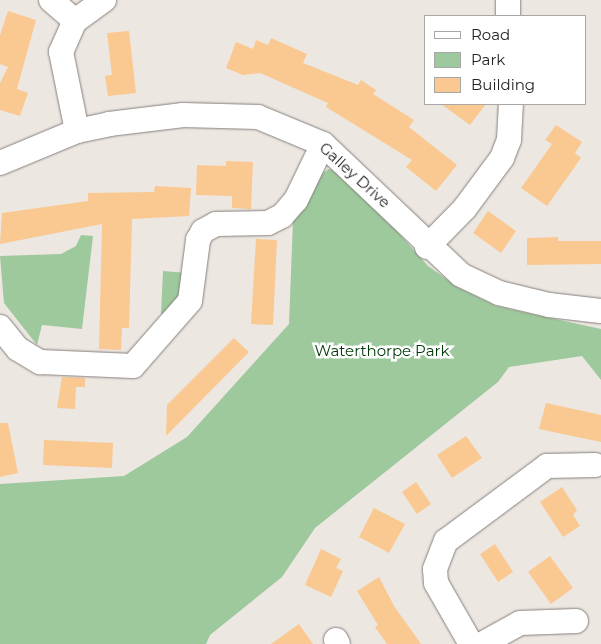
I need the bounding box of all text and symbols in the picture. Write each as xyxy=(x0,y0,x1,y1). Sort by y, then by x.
legend xyxy=(424,15,586,105)
text: Road xyxy=(471,25,510,44)
text: Park xyxy=(471,50,505,69)
text: Building xyxy=(471,75,535,94)
street label: Galley Drive xyxy=(316,139,394,211)
park label: Waterthorpe Park xyxy=(315,342,449,360)

